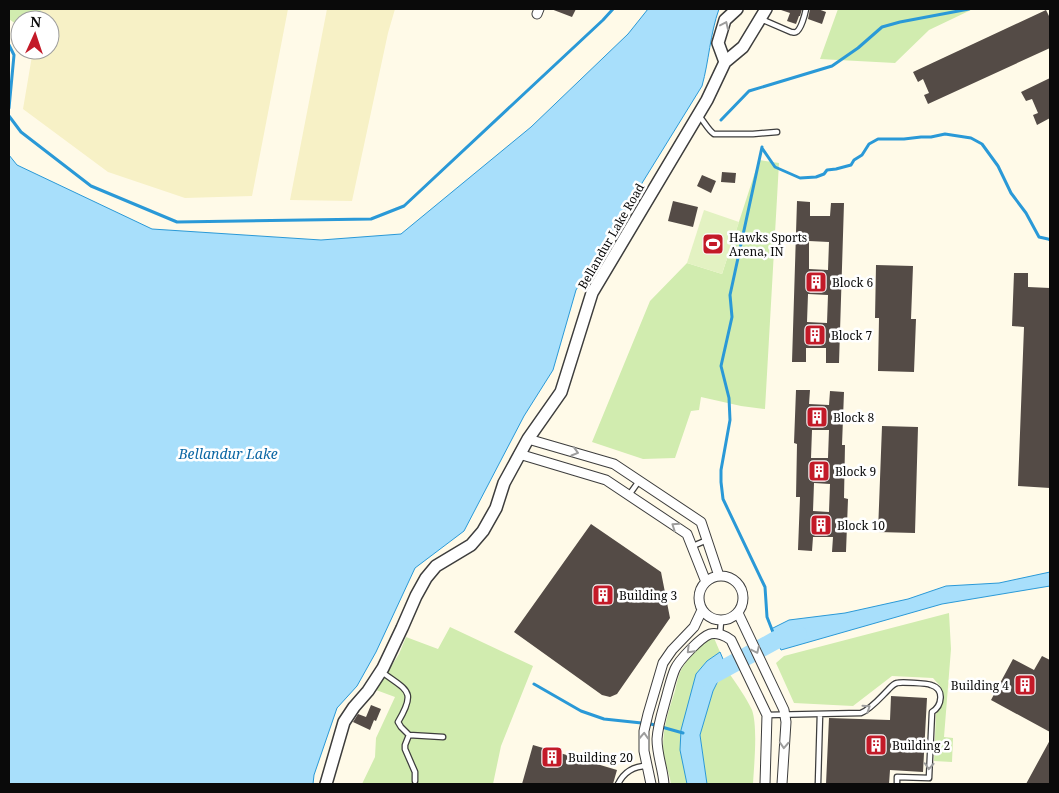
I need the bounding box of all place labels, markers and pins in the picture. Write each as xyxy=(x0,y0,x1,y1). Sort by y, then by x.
place label: Hawks Sports Arena, IN xyxy=(729,229,807,260)
sports icon: Hawks Sports Arena, IN xyxy=(701,232,725,256)
building icon: Block 6 xyxy=(804,270,828,294)
place label: Block 6 xyxy=(832,274,874,291)
building icon: Block 7 xyxy=(803,323,827,347)
place label: Block 7 xyxy=(831,327,873,344)
building icon: Block 8 xyxy=(805,405,829,429)
place label: Block 8 xyxy=(833,409,875,426)
building icon: Block 9 xyxy=(807,459,831,483)
place label: Block 9 xyxy=(835,463,876,480)
building icon: Block 10 xyxy=(809,513,833,537)
place label: Block 10 xyxy=(837,517,885,534)
building icon: Building 3 xyxy=(591,583,615,607)
place label: Building 3 xyxy=(619,587,678,604)
building icon: Building 4 xyxy=(1013,673,1037,697)
place label: Building 4 xyxy=(951,677,1009,694)
building icon: Building 2 xyxy=(864,733,888,757)
place label: Building 2 xyxy=(892,737,950,754)
building icon: Building 20 xyxy=(540,745,564,769)
place label: Building 20 xyxy=(568,749,633,766)

